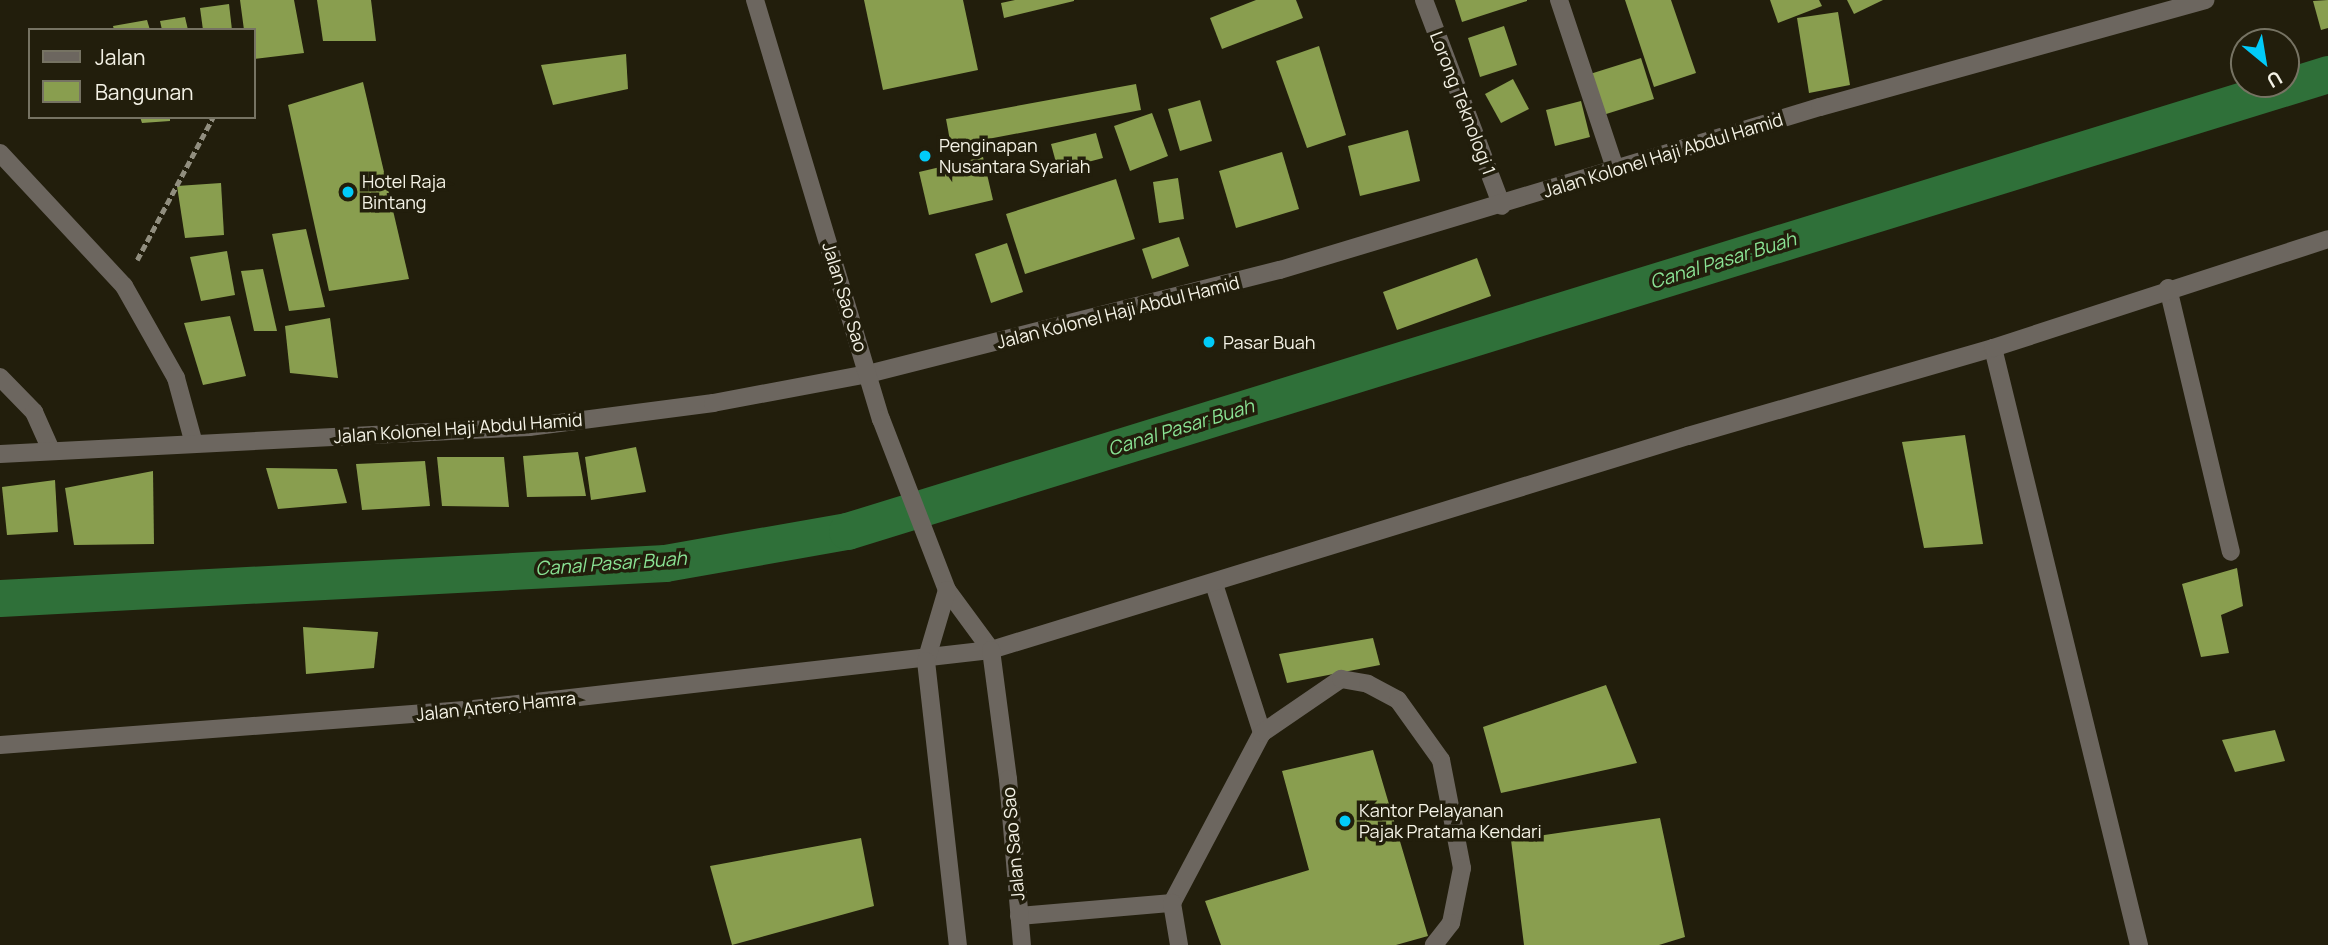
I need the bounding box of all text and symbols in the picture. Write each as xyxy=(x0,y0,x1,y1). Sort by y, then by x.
legend xyxy=(28,28,256,119)
street label: Lorong Teknologi 1 xyxy=(1426,28,1500,178)
north arrow xyxy=(2230,28,2300,98)
text: Jalan xyxy=(95,43,145,71)
text: U xyxy=(2262,65,2287,94)
text: Bangunan xyxy=(95,78,194,106)
street label: Jalan Kolonel Haji Abdul Hamid xyxy=(1541,108,1785,202)
place label: Penginapan Nusantara Syariah xyxy=(939,135,1091,178)
marker: Penginapan Nusantara Syariah xyxy=(917,148,933,164)
place label: Hotel Raja Bintang xyxy=(362,171,446,214)
marker: Hotel Raja Bintang xyxy=(340,184,356,200)
water label: Canal Pasar Buah xyxy=(1647,228,1799,294)
street label: Jalan Sao Sao xyxy=(818,239,872,355)
street label: Jalan Kolonel Haji Abdul Hamid xyxy=(994,271,1242,353)
place label: Pasar Buah xyxy=(1223,331,1315,353)
marker: Pasar Buah xyxy=(1201,334,1217,350)
water label: Canal Pasar Buah xyxy=(1105,395,1257,461)
street label: Jalan Kolonel Haji Abdul Hamid xyxy=(333,409,583,447)
water label: Canal Pasar Buah xyxy=(535,547,687,581)
street label: Jalan Antero Hamra xyxy=(415,687,577,725)
street label: Jalan Sao Sao xyxy=(997,786,1029,902)
place label: Kantor Pelayanan Pajak Pratama Kendari xyxy=(1359,800,1542,842)
marker: Kantor Pelayanan Pajak Pratama Kendari xyxy=(1337,813,1353,829)

